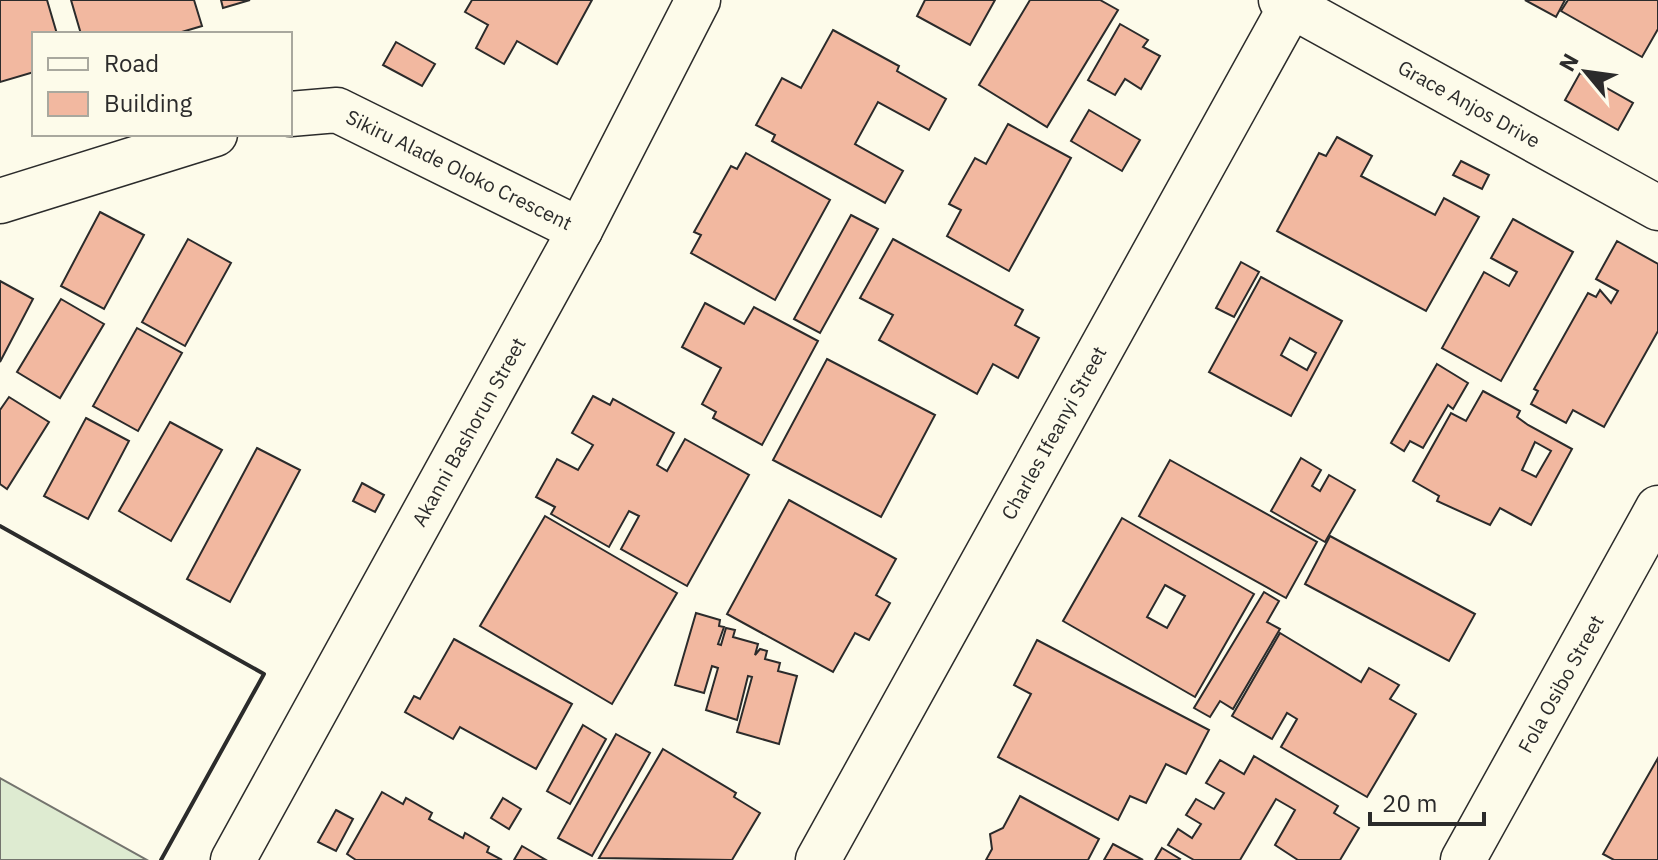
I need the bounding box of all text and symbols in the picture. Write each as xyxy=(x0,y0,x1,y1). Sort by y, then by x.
legend xyxy=(32,32,292,136)
north arrow xyxy=(1546,32,1626,112)
text: Road xyxy=(104,47,159,79)
text: N xyxy=(1552,48,1585,76)
street label: Grace Anjos Drive xyxy=(1393,53,1545,154)
text: Building xyxy=(104,87,192,119)
street label: Sikiru Alade Oloko Crescent xyxy=(342,103,577,236)
street label: Akanni Bashorun Street xyxy=(405,332,532,531)
street label: Charles Ifeanyi Street xyxy=(995,341,1113,524)
street label: Fola Osibo Street xyxy=(1511,610,1610,758)
scale bar xyxy=(1370,776,1484,826)
text: 20 m xyxy=(1382,787,1437,819)

